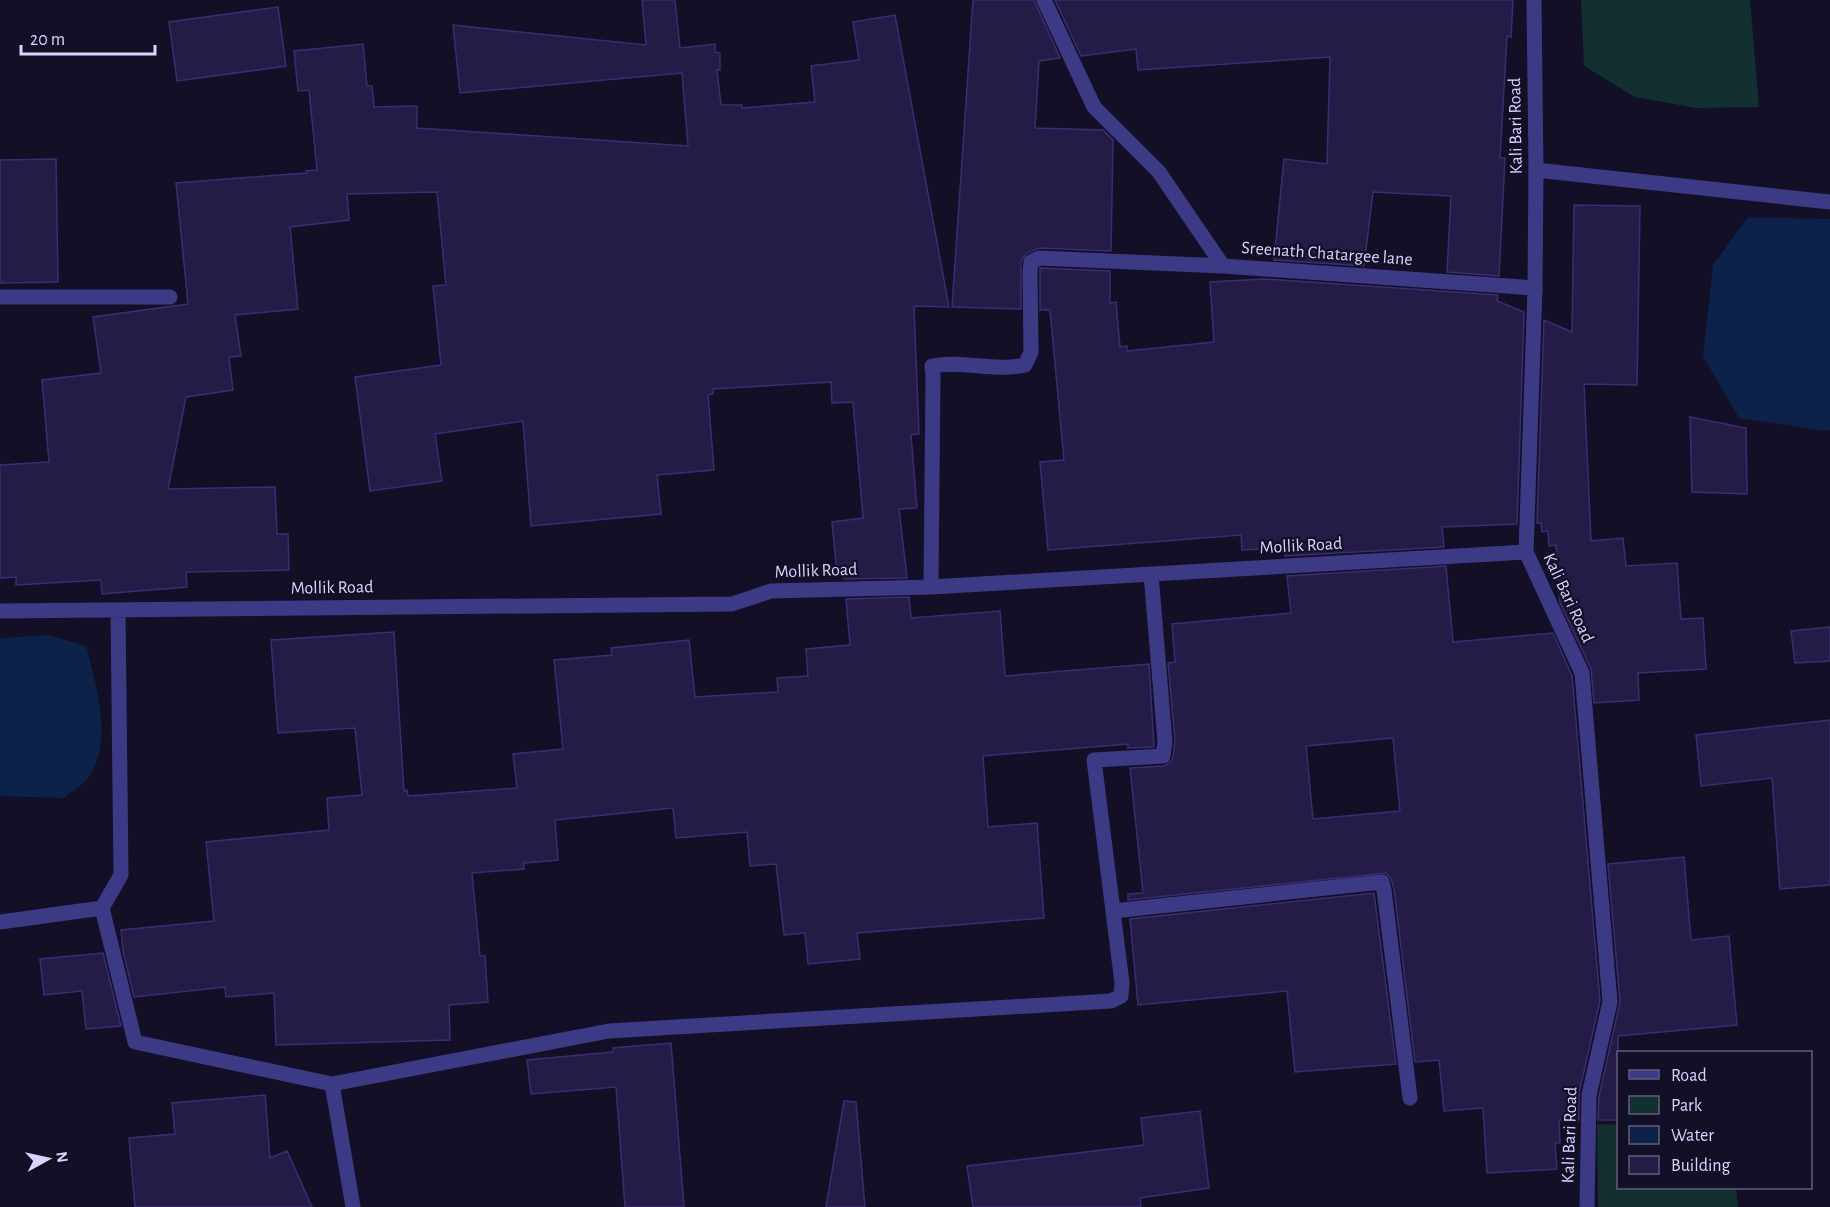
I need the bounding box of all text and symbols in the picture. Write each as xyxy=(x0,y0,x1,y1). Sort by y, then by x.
scale bar xyxy=(21,18,154,56)
text: 20 m xyxy=(30,31,65,49)
street label: Kali Bari Road xyxy=(1506,78,1526,174)
street label: Sreenath Chatargee lane xyxy=(1241,239,1413,269)
street label: Mollik Road xyxy=(1259,535,1343,557)
street label: Kali Bari Road xyxy=(1539,550,1597,646)
street label: Mollik Road xyxy=(774,561,858,581)
street label: Mollik Road xyxy=(290,578,374,598)
legend xyxy=(1617,1051,1812,1189)
text: Road xyxy=(1671,1067,1707,1085)
street label: Kali Bari Road xyxy=(1559,1086,1581,1184)
text: Park xyxy=(1671,1097,1703,1115)
text: Water xyxy=(1671,1127,1714,1145)
north arrow xyxy=(18,1129,78,1189)
text: N xyxy=(53,1150,71,1164)
text: Building xyxy=(1671,1157,1731,1175)

